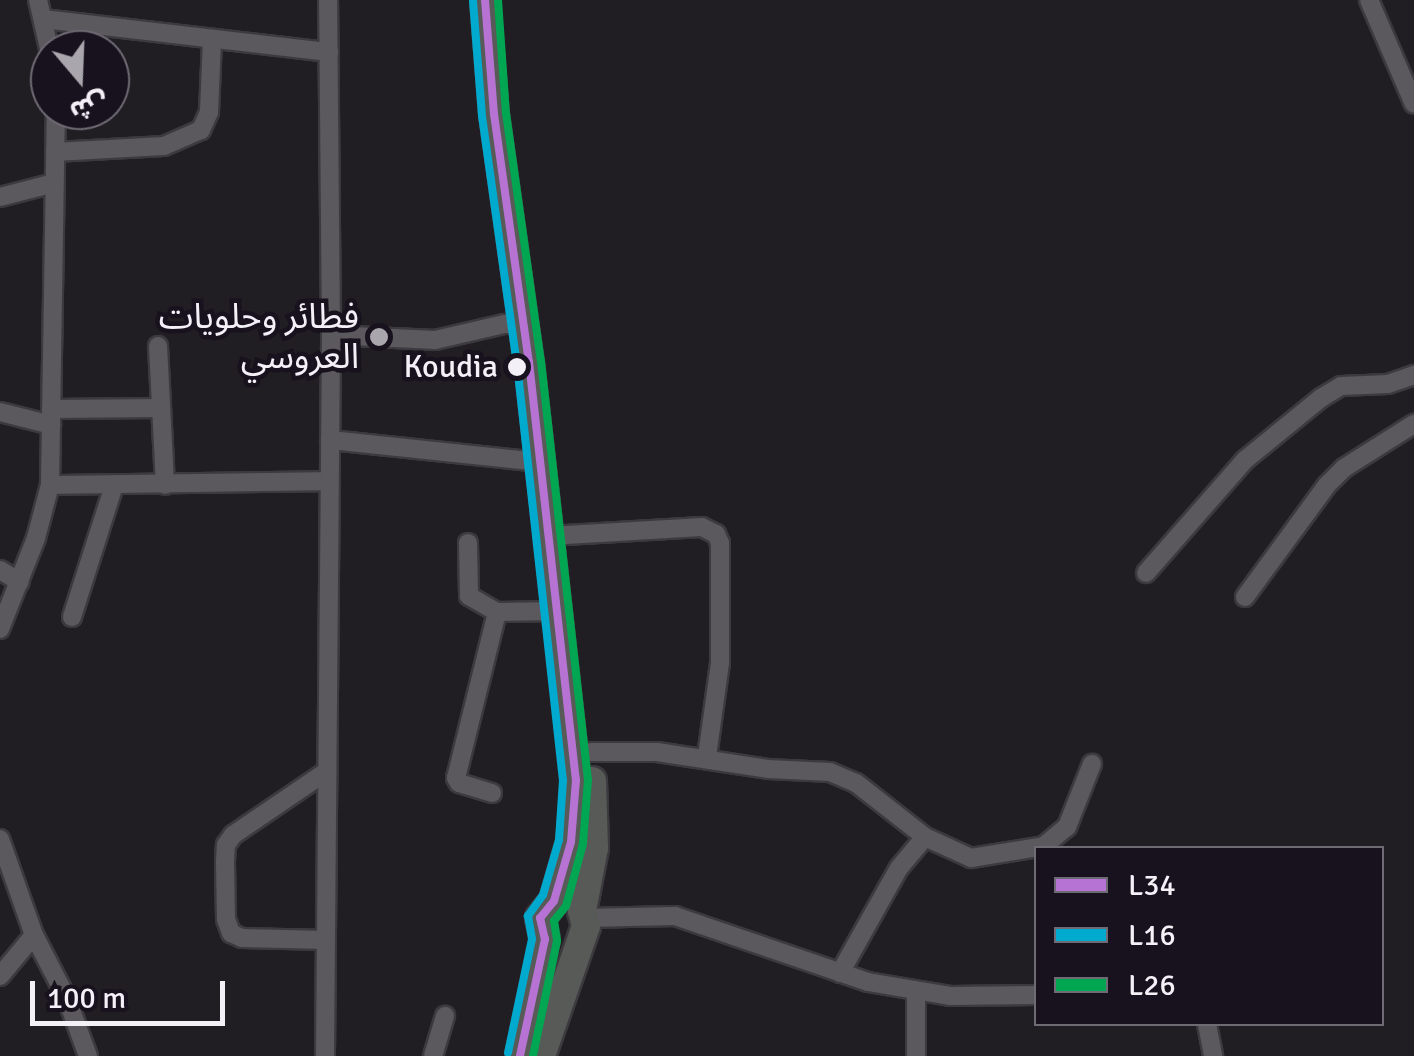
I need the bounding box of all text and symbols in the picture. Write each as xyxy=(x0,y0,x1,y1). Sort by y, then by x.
north arrow xyxy=(30,30,130,130)
text: ش xyxy=(65,84,113,129)
place label: فطائر وحلويات العروسي xyxy=(159,296,359,378)
marker: فطائر وحلويات العروسي xyxy=(368,326,390,348)
place label: Koudia xyxy=(404,348,498,386)
marker: Koudia xyxy=(507,357,527,377)
legend xyxy=(1034,846,1384,1026)
text: L34 xyxy=(1128,867,1176,904)
text: L16 xyxy=(1128,917,1176,954)
scale bar xyxy=(35,961,230,1023)
text: L26 xyxy=(1128,967,1176,1004)
text: 100 m xyxy=(47,980,126,1017)

